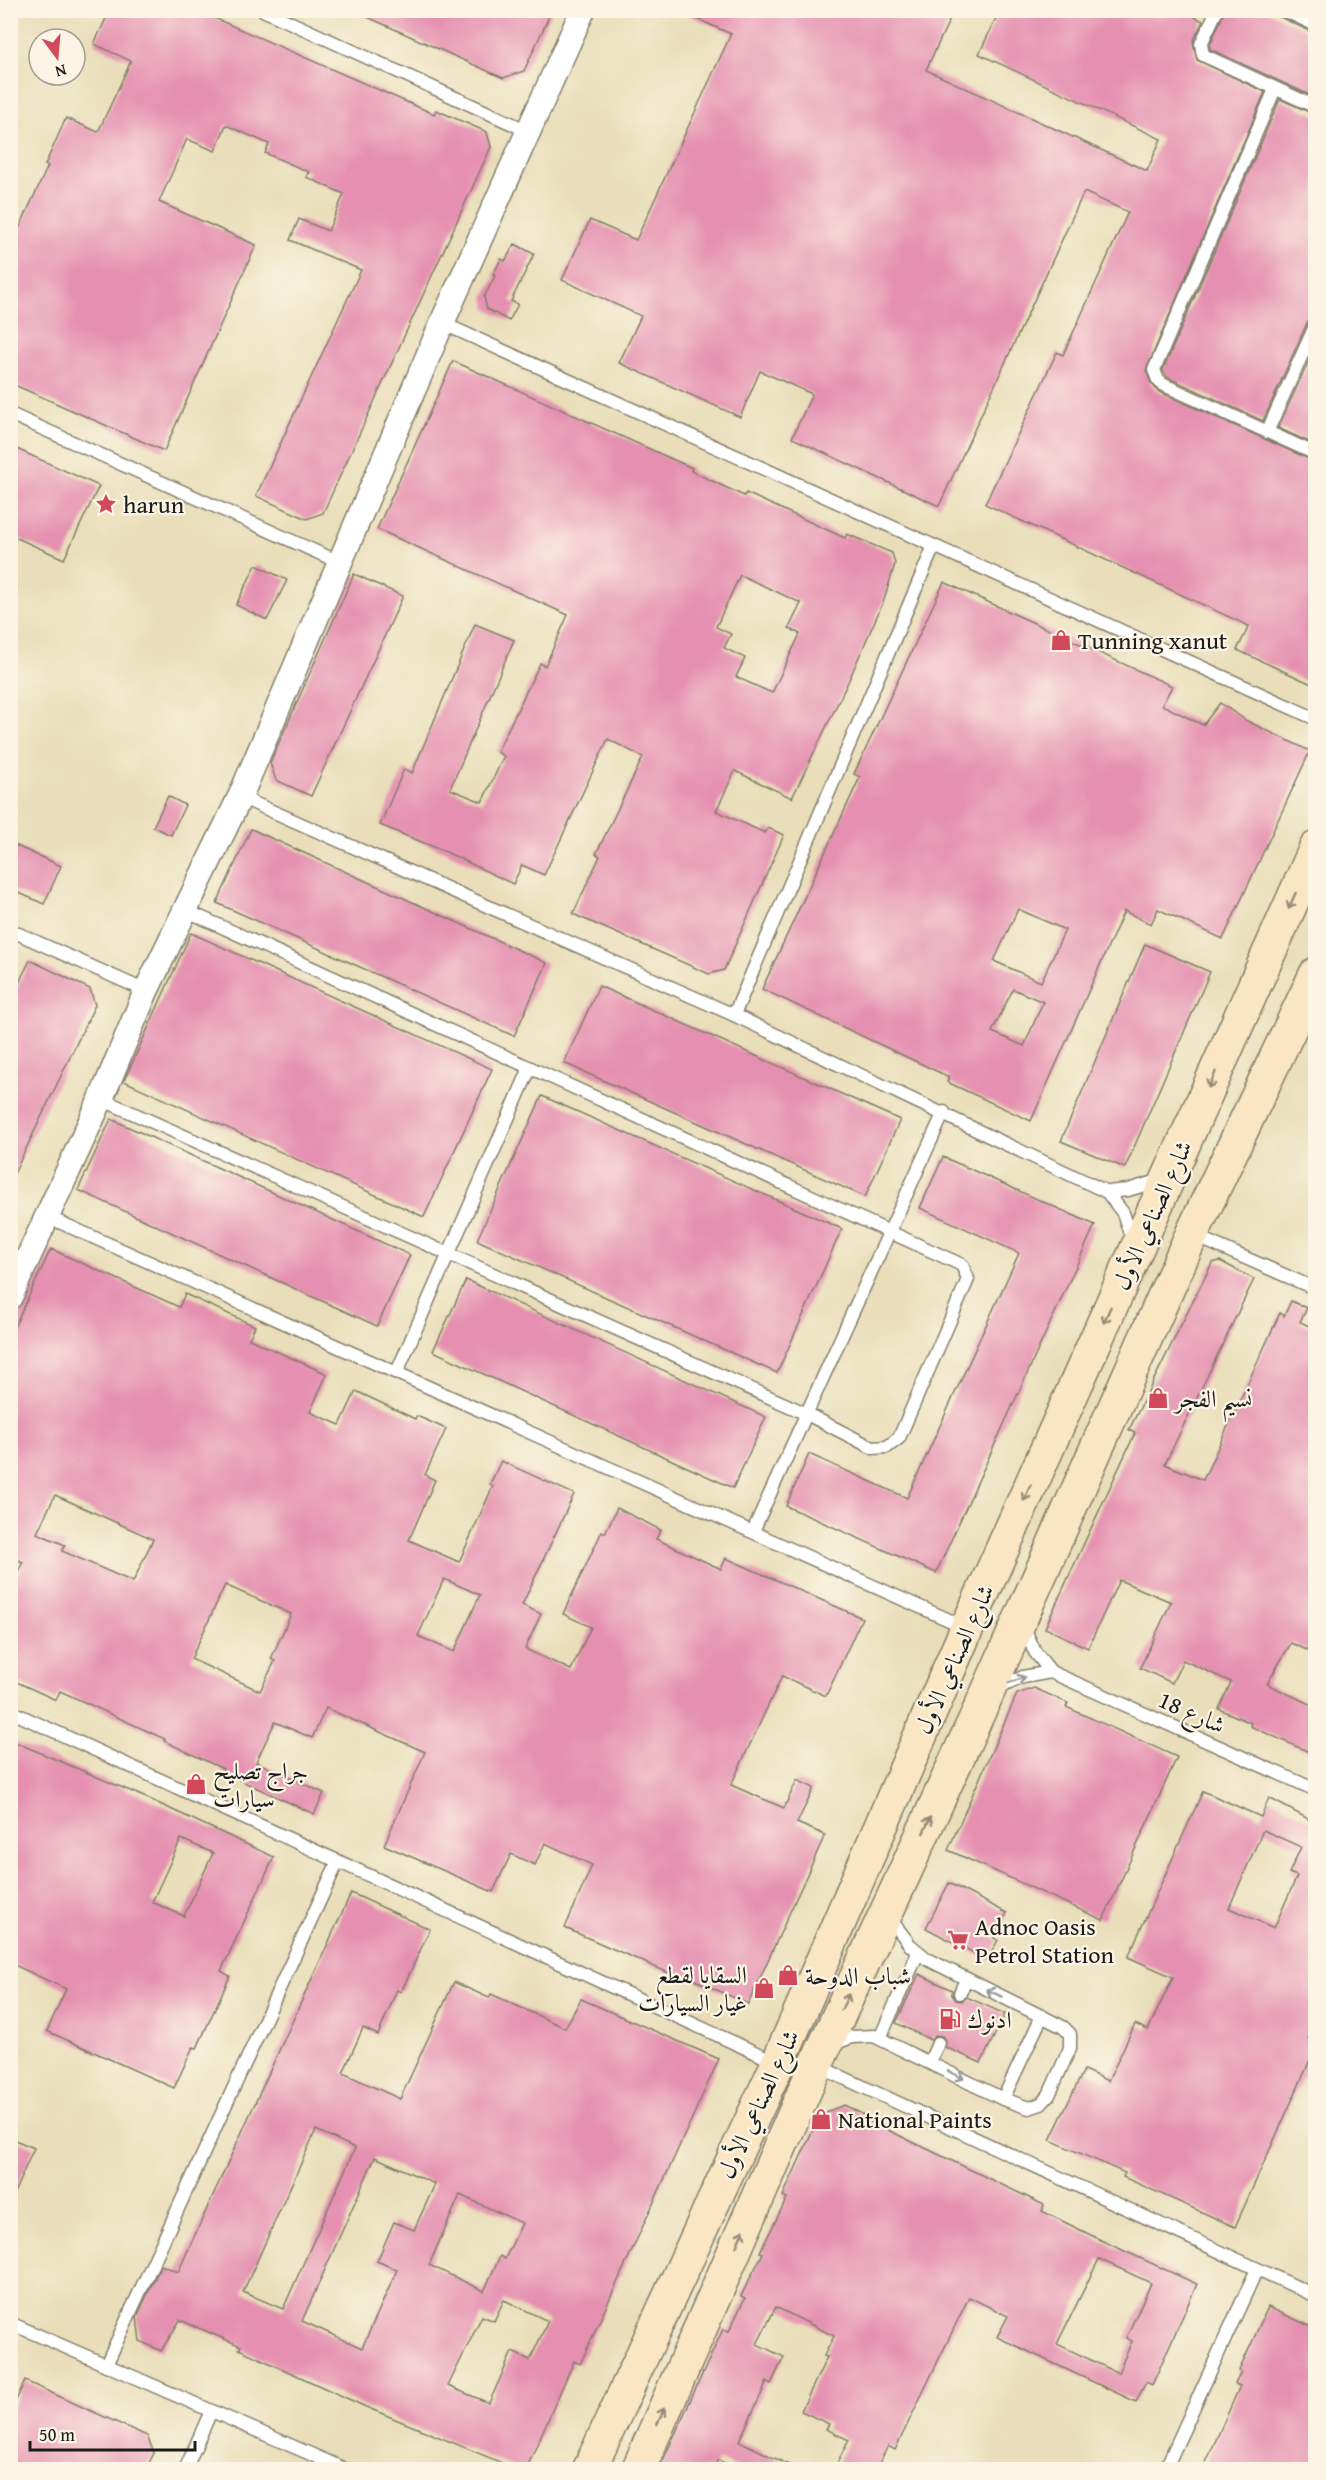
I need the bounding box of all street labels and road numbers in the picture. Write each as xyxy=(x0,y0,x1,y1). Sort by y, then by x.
street label: شارع الصناعي الأول xyxy=(1103,1134,1203,1297)
street label: شارع الصناعي الأول xyxy=(905,1578,1005,1741)
street label: شارع 18 xyxy=(1152,1682,1231,1745)
street label: شارع الصناعي الأول xyxy=(708,2024,811,2186)

